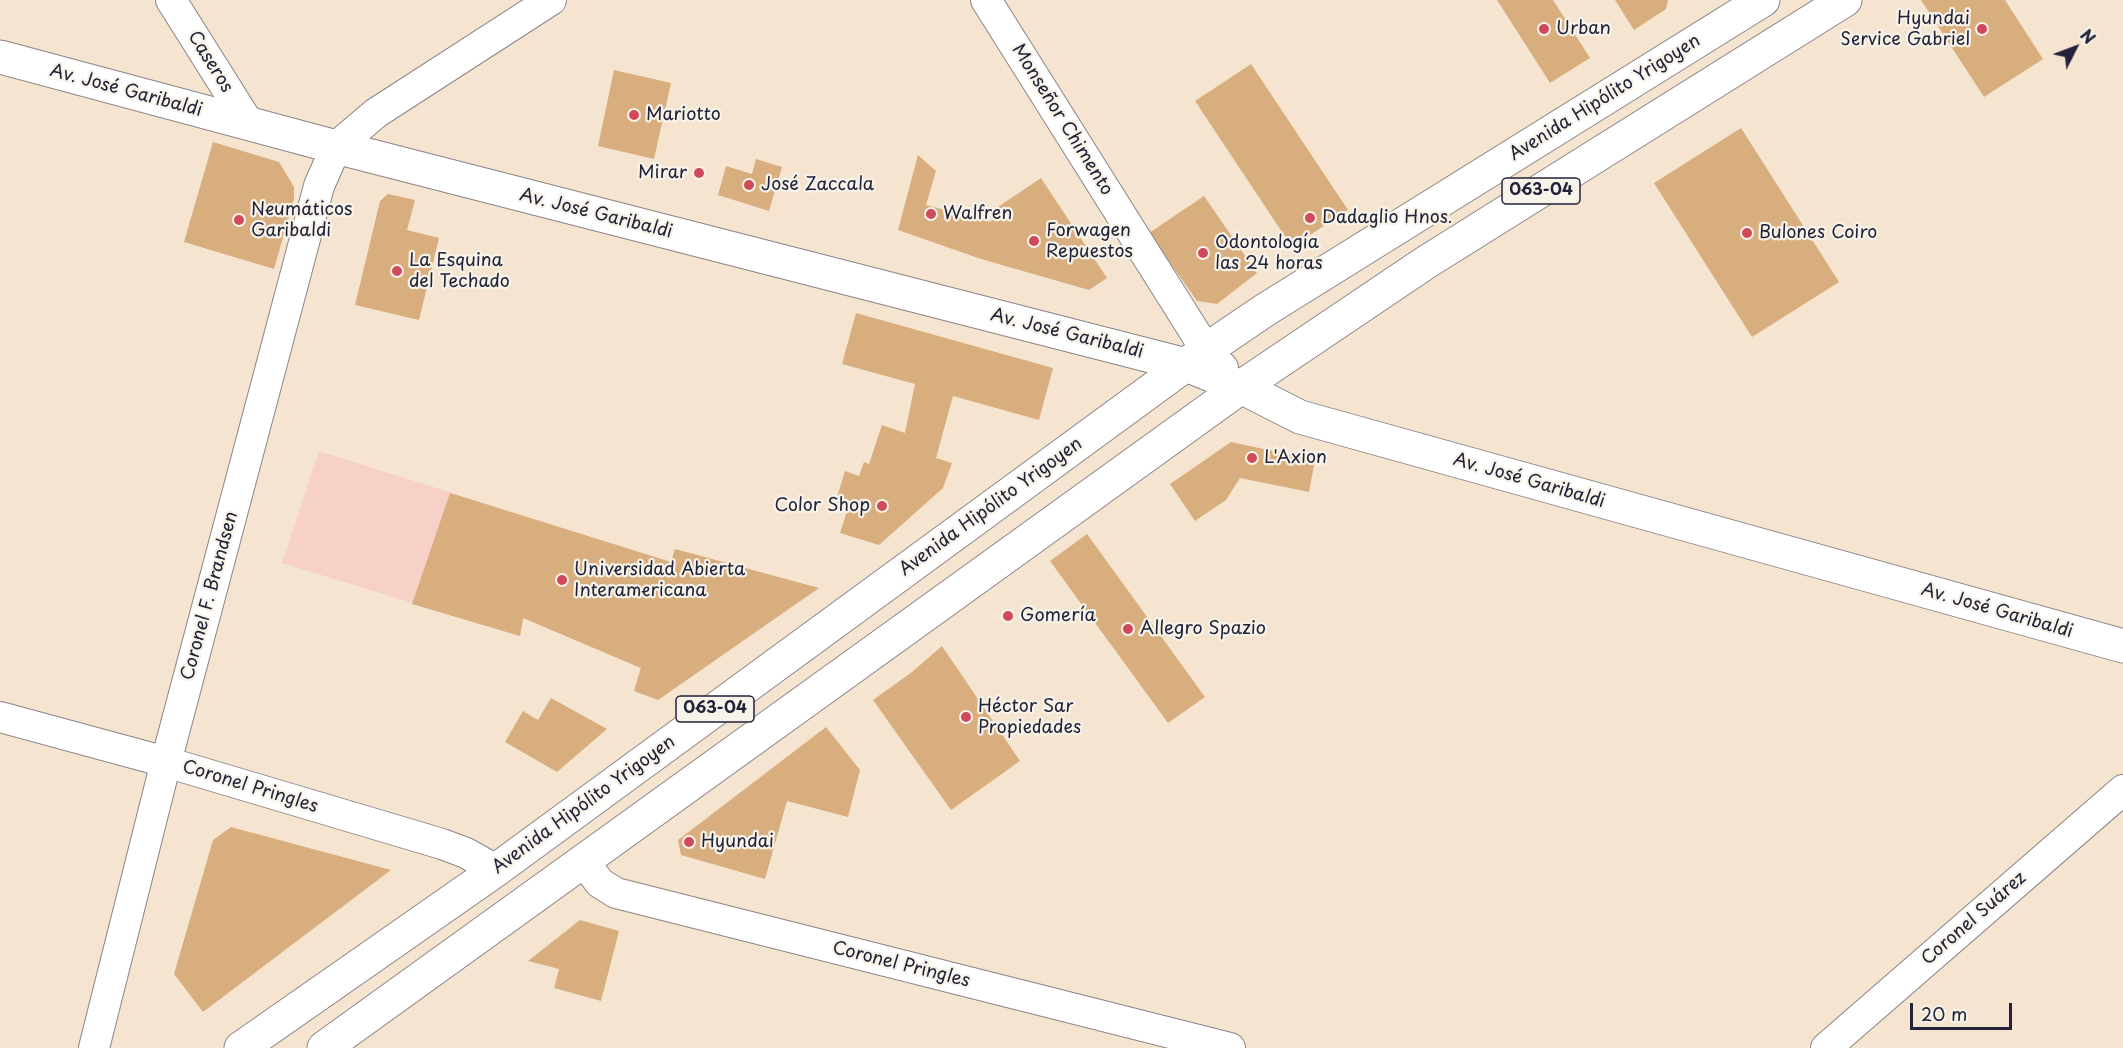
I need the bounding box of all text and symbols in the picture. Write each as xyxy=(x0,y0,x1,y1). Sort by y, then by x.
place label: Hyundai Service Gabriel xyxy=(1840,8,1970,50)
place label: Urban xyxy=(1556,18,1611,40)
north arrow xyxy=(2045,18,2105,78)
marker: Urban xyxy=(1537,22,1551,36)
marker: Hyundai Service Gabriel xyxy=(1975,22,1989,36)
text: N xyxy=(2075,23,2102,49)
street label: Caseros xyxy=(183,27,237,97)
street label: Avenida Hipólito Yrigoyen xyxy=(1506,30,1704,166)
street label: Monseñor Chimento xyxy=(1007,40,1117,200)
street label: Av. José Garibaldi xyxy=(47,60,205,122)
place label: Mariotto xyxy=(646,104,721,126)
marker: Mariotto xyxy=(627,108,641,122)
place label: Mirar xyxy=(638,162,687,184)
marker: Mirar xyxy=(692,166,706,180)
place label: José Zaccala xyxy=(761,174,874,196)
marker: José Zaccala xyxy=(742,178,756,192)
road number: 063-04 xyxy=(1502,178,1580,204)
street label: Av. José Garibaldi xyxy=(517,185,675,243)
place label: Neumáticos Garibaldi xyxy=(251,199,352,242)
place label: Walfren xyxy=(943,203,1012,225)
marker: Walfren xyxy=(924,207,938,221)
place label: Dadaglio Hnos. xyxy=(1322,207,1453,229)
marker: Dadaglio Hnos. xyxy=(1303,211,1317,225)
marker: Neumáticos Garibaldi xyxy=(232,213,246,227)
place label: Forwagen Repuestos xyxy=(1046,220,1133,262)
place label: Bulones Coiro xyxy=(1759,222,1877,244)
marker: Bulones Coiro xyxy=(1740,226,1754,240)
place label: Odontología las 24 horas xyxy=(1215,232,1323,274)
marker: Forwagen Repuestos xyxy=(1027,234,1041,248)
marker: Odontología las 24 horas xyxy=(1196,246,1210,260)
place label: La Esquina del Techado xyxy=(409,250,510,292)
marker: La Esquina del Techado xyxy=(390,264,404,278)
street label: Av. José Garibaldi xyxy=(988,305,1146,363)
street label: Avenida Hipólito Yrigoyen xyxy=(895,433,1087,581)
place label: L'Axion xyxy=(1264,447,1327,469)
street label: Av. José Garibaldi xyxy=(1451,449,1607,513)
marker: L'Axion xyxy=(1245,451,1259,465)
place label: Color Shop xyxy=(774,495,870,517)
marker: Color Shop xyxy=(875,499,889,513)
street label: Coronel F. Brandsen xyxy=(177,509,243,683)
place label: Universidad Abierta Interamericana xyxy=(574,559,745,602)
marker: Universidad Abierta Interamericana xyxy=(555,573,569,587)
street label: Av. José Garibaldi xyxy=(1919,579,2075,643)
place label: Gomería xyxy=(1020,605,1096,627)
marker: Gomería xyxy=(1001,609,1015,623)
place label: Allegro Spazio xyxy=(1140,618,1266,640)
marker: Allegro Spazio xyxy=(1121,622,1135,636)
road number: 063-04 xyxy=(676,696,754,722)
place label: Héctor Sar Propiedades xyxy=(978,696,1081,738)
marker: Héctor Sar Propiedades xyxy=(959,710,973,724)
street label: Avenida Hipólito Yrigoyen xyxy=(488,731,680,879)
street label: Coronel Pringles xyxy=(180,756,320,818)
place label: Hyundai xyxy=(701,831,774,853)
marker: Hyundai xyxy=(682,835,696,849)
street label: Coronel Suárez xyxy=(1917,868,2031,970)
street label: Coronel Pringles xyxy=(830,937,972,993)
scale bar xyxy=(1913,991,2015,1029)
text: 20 m xyxy=(1921,1000,1967,1027)

